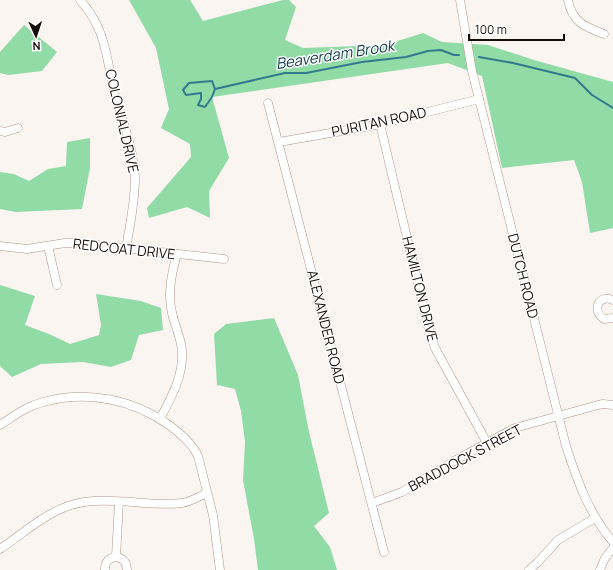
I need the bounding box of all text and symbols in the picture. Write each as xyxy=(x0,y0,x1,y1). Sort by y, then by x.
north arrow xyxy=(16,16,56,56)
scale bar xyxy=(469,16,564,42)
text: 100 m xyxy=(475,21,507,38)
water label: Beaverdam Brook xyxy=(274,34,398,74)
text: N xyxy=(32,39,41,54)
street label: COLONIAL DRIVE xyxy=(101,67,144,175)
street label: PURITAN ROAD xyxy=(330,102,428,141)
street label: DUTCH ROAD xyxy=(504,231,543,320)
street label: REDCOAT DRIVE xyxy=(72,234,176,263)
street label: HAMILTON DRIVE xyxy=(398,234,443,344)
street label: ALEXANDER ROAD xyxy=(303,268,350,386)
street label: BRADDOCK STREET xyxy=(405,419,525,496)

